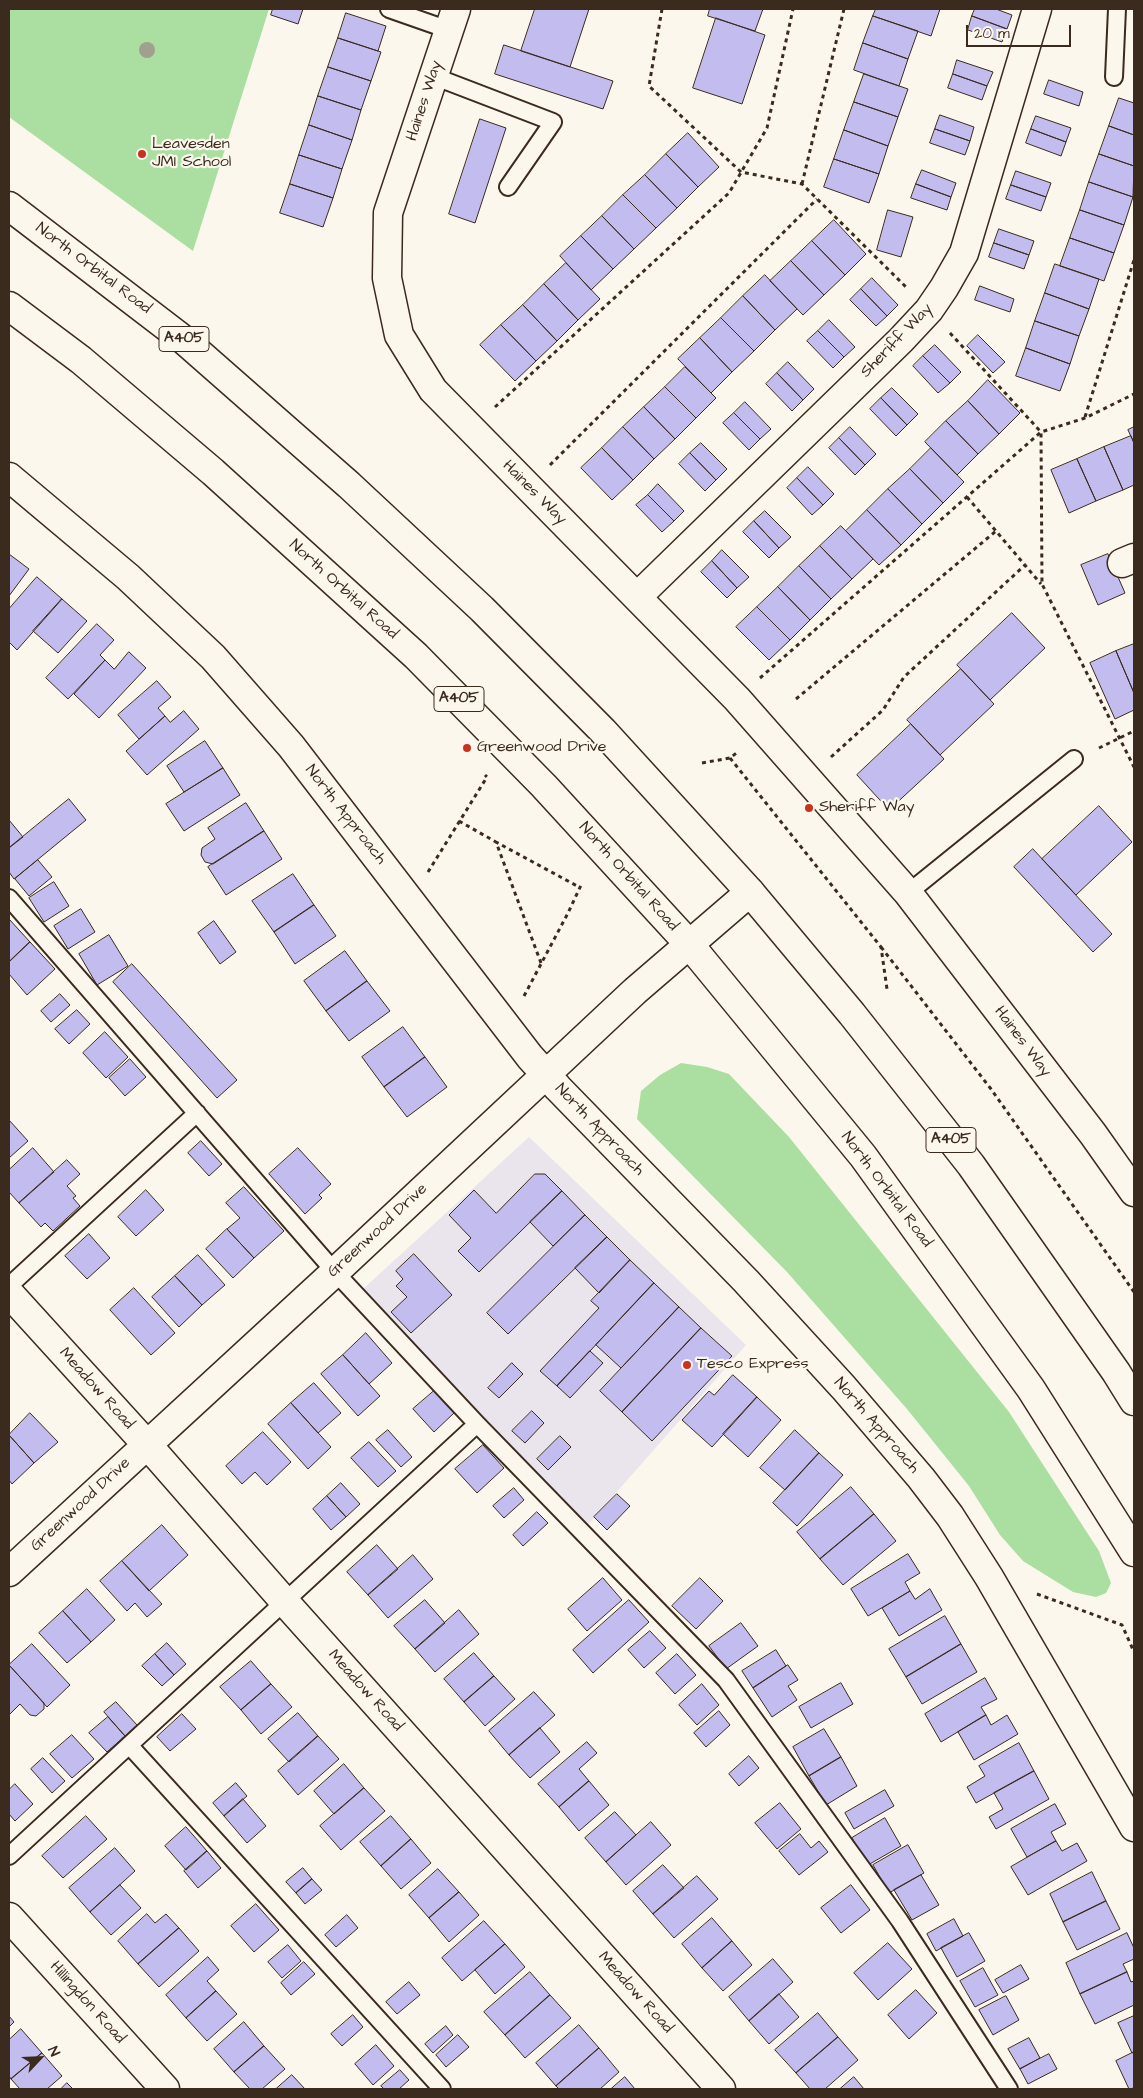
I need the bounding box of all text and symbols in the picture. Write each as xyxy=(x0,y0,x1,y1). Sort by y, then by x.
scale bar xyxy=(968,15,1073,47)
text: 20 m xyxy=(974,23,1010,44)
street label: Haines Way xyxy=(403,58,447,144)
place label: Leavesden JMI School xyxy=(152,135,231,173)
marker: Leavesden JMI School xyxy=(136,148,148,160)
street label: North Orbital Road xyxy=(31,219,155,319)
street label: Sheriff Way xyxy=(857,300,937,382)
road number: A405 xyxy=(159,326,209,352)
street label: Haines Way xyxy=(498,457,570,529)
street label: North Orbital Road xyxy=(285,536,401,644)
road number: A405 xyxy=(434,686,484,712)
place label: Greenwood Drive xyxy=(477,738,606,758)
marker: Greenwood Drive xyxy=(461,742,473,754)
street label: North Approach xyxy=(300,762,390,868)
place label: Sheriff Way xyxy=(819,798,914,818)
marker: Sheriff Way xyxy=(803,802,815,814)
street label: North Orbital Road xyxy=(574,819,682,935)
street label: Haines Way xyxy=(989,1003,1055,1081)
street label: North Approach xyxy=(550,1080,648,1180)
street label: North Orbital Road xyxy=(836,1128,936,1252)
road number: A405 xyxy=(926,1128,976,1152)
street label: Greenwood Drive xyxy=(324,1180,432,1282)
street label: Meadow Road xyxy=(54,1344,138,1434)
place label: Tesco Express xyxy=(697,1355,809,1375)
marker: Tesco Express xyxy=(681,1359,693,1371)
street label: North Approach xyxy=(829,1374,923,1478)
street label: Greenwood Drive xyxy=(27,1454,135,1556)
street label: Meadow Road xyxy=(323,1646,407,1736)
street label: Meadow Road xyxy=(593,1948,677,2038)
street label: Hillingdon Road xyxy=(45,1958,129,2048)
north arrow xyxy=(15,2033,65,2083)
text: N xyxy=(43,2043,65,2060)

